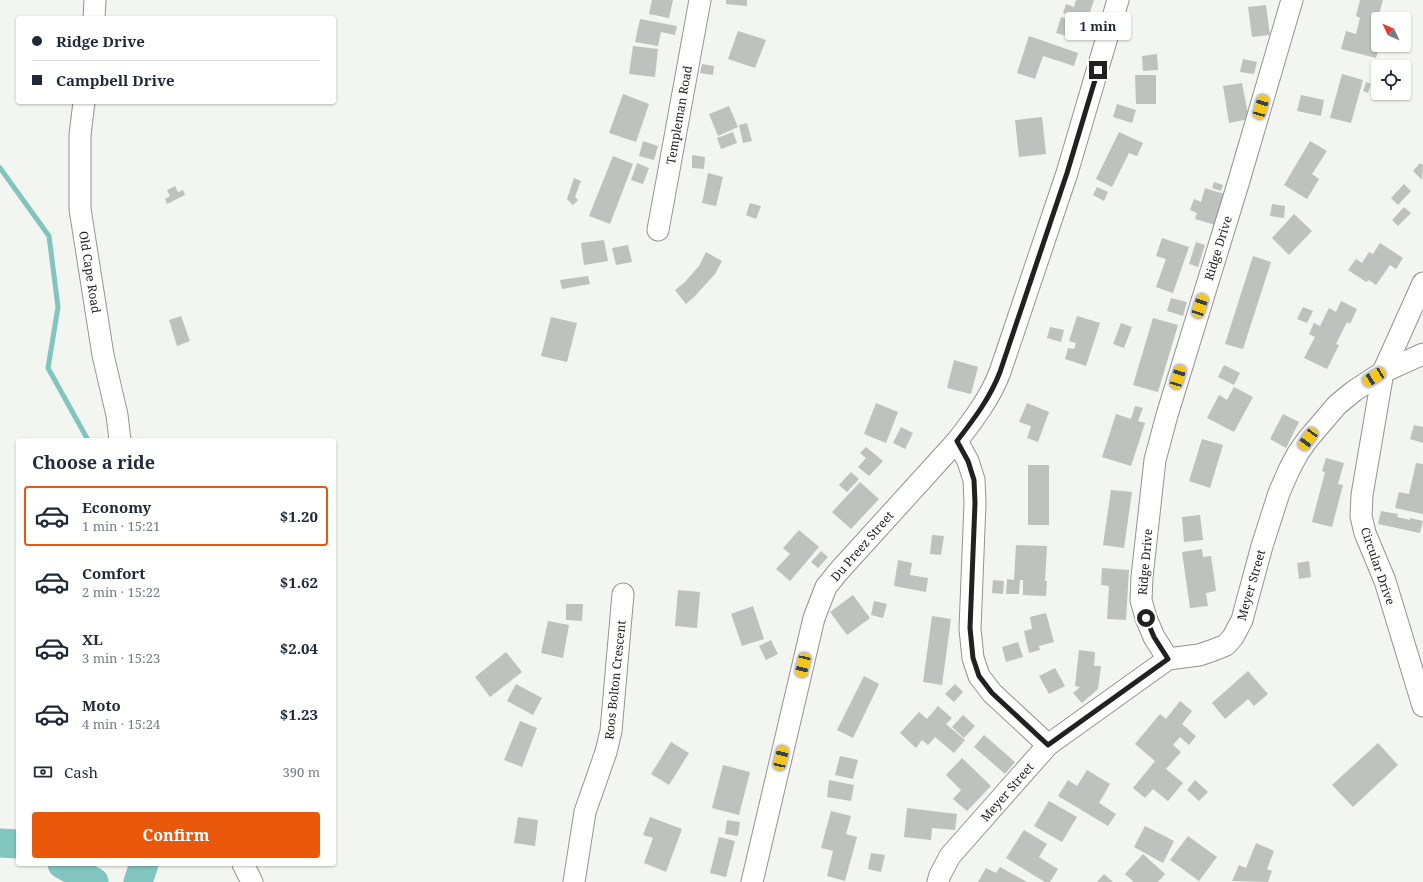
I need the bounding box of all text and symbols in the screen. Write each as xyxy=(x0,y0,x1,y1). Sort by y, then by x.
callout: 1 min xyxy=(1065,12,1131,40)
north arrow xyxy=(1371,12,1411,52)
map controls xyxy=(1371,12,1411,100)
text: 1 min xyxy=(1080,17,1116,35)
text: Ridge Drive xyxy=(56,31,145,51)
button: locate xyxy=(1371,60,1411,100)
route end xyxy=(1089,61,1107,79)
street label: Templeman Road xyxy=(662,64,696,166)
text: Campbell Drive xyxy=(56,70,175,90)
car xyxy=(1252,94,1270,120)
street label: Ridge Drive xyxy=(1200,214,1236,282)
street label: Old Cape Road xyxy=(75,230,105,315)
car xyxy=(1191,293,1209,319)
car xyxy=(1169,364,1187,390)
car xyxy=(1361,366,1387,388)
car xyxy=(1296,426,1320,452)
text: Choose a ride xyxy=(32,450,155,474)
text: Economy xyxy=(82,497,151,517)
icon: car xyxy=(34,498,70,534)
text: $1.20 xyxy=(280,506,318,526)
street label: Du Preez Street xyxy=(827,507,897,585)
text: 1 min · 15:21 xyxy=(82,517,160,535)
street label: Circular Drive xyxy=(1357,525,1399,607)
street label: Ridge Drive xyxy=(1134,528,1156,596)
street label: Meyer Street xyxy=(1233,548,1269,622)
text: Comfort xyxy=(82,563,145,583)
icon: car xyxy=(34,564,70,600)
text: $1.62 xyxy=(280,572,318,592)
text: 2 min · 15:22 xyxy=(82,583,160,601)
route start xyxy=(1137,609,1155,627)
street label: Roos Bolton Crescent xyxy=(600,619,630,741)
text: XL xyxy=(82,629,103,649)
icon: car xyxy=(34,630,70,666)
text: $2.04 xyxy=(280,638,318,658)
text: 3 min · 15:23 xyxy=(82,649,160,667)
car xyxy=(794,652,812,678)
text: Moto xyxy=(82,695,121,715)
icon: car xyxy=(34,696,70,732)
text: $1.23 xyxy=(280,704,318,724)
text: 4 min · 15:24 xyxy=(82,715,160,733)
car xyxy=(772,745,790,771)
street label: Meyer Street xyxy=(977,759,1037,825)
icon: cash xyxy=(32,761,54,783)
text: Cash xyxy=(64,762,98,782)
text: 390 m xyxy=(283,763,320,781)
button: Confirm xyxy=(32,812,320,858)

